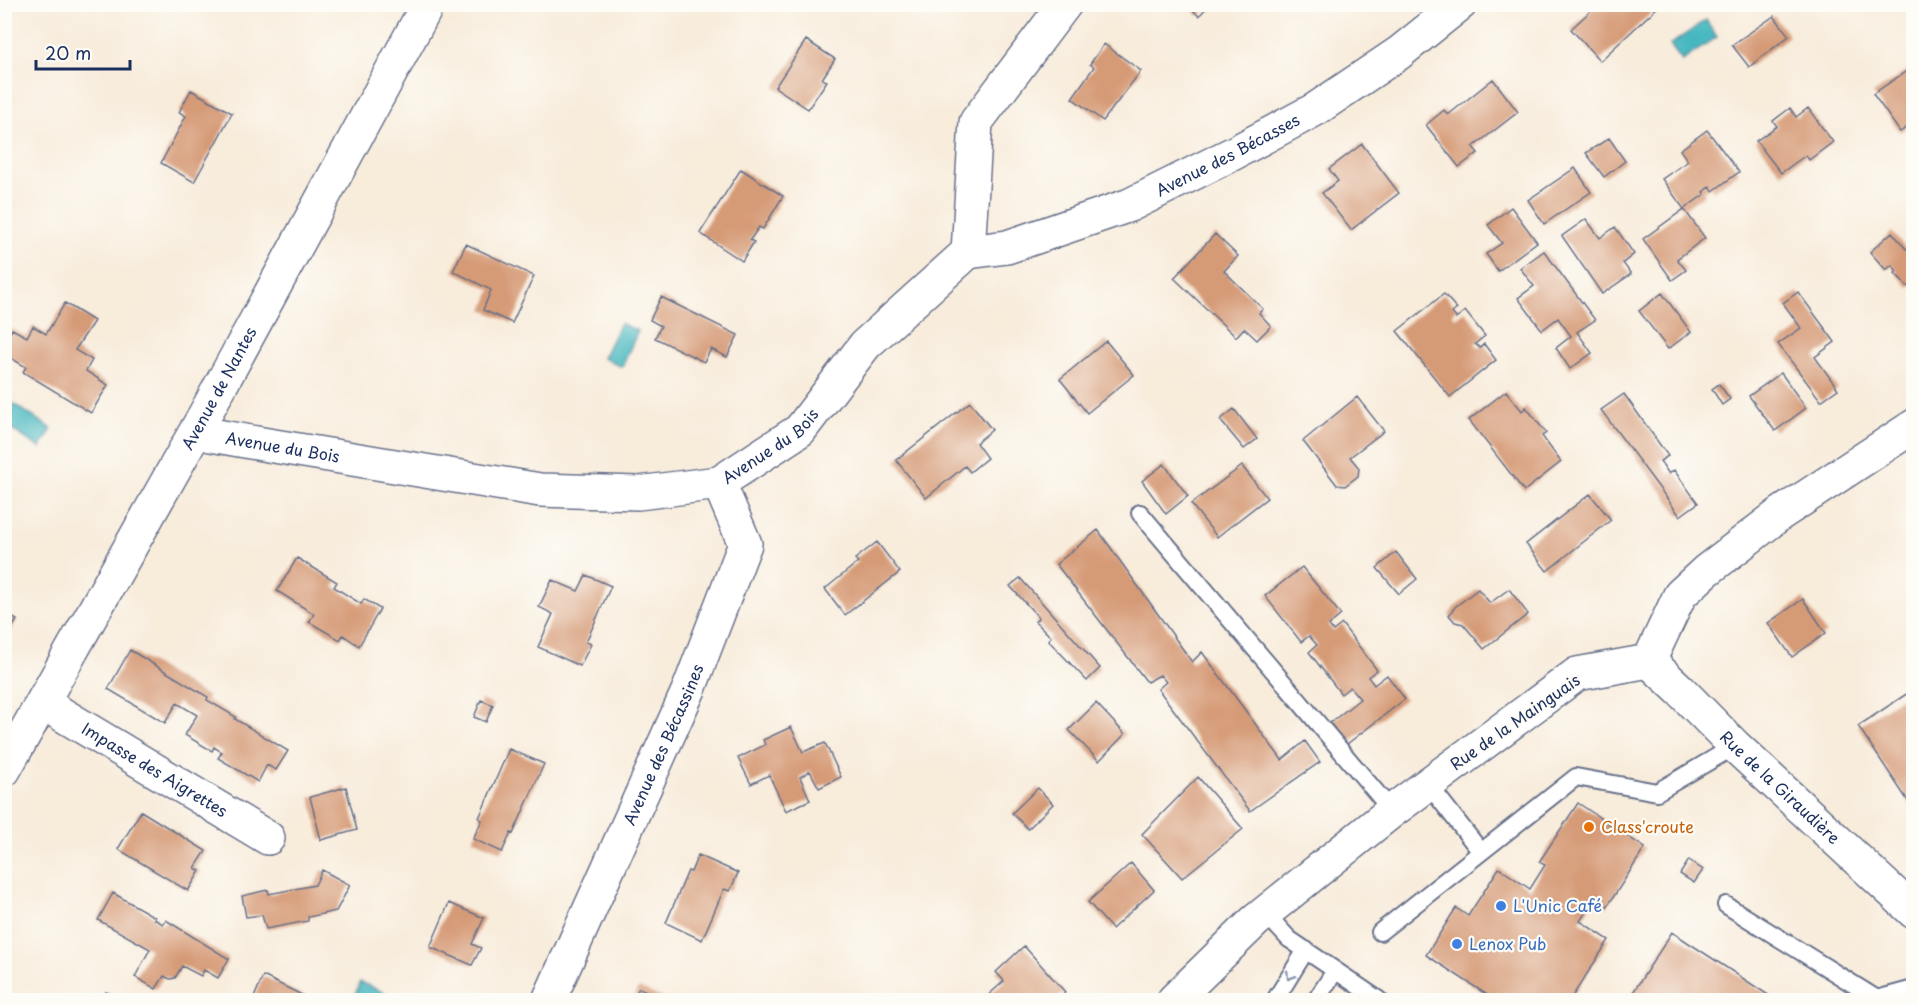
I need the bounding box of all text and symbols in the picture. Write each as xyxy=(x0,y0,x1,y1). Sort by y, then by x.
scale bar xyxy=(36,33,130,71)
text: 20 m xyxy=(45,39,91,66)
street label: Avenue des Bécasses xyxy=(1151,107,1304,201)
street label: Avenue de Nantes xyxy=(175,322,261,454)
street label: Avenue du Bois xyxy=(717,403,824,489)
street label: Avenue du Bois xyxy=(224,425,342,468)
street label: Avenue des Bécassines xyxy=(616,660,709,829)
street label: Rue de la Mainguais xyxy=(1444,667,1584,775)
street label: Impasse des Aigrettes xyxy=(78,716,232,822)
street label: Rue de la Giraudière xyxy=(1715,725,1846,849)
place label: Class'croute xyxy=(1601,814,1694,838)
marker: Class'croute xyxy=(1582,820,1596,834)
place label: L'Unic Café xyxy=(1513,893,1602,917)
marker: L'Unic Café xyxy=(1494,899,1508,913)
place label: Lenox Pub xyxy=(1469,931,1546,955)
marker: Lenox Pub xyxy=(1450,937,1464,951)
one-way arrow xyxy=(1287,969,1298,980)

